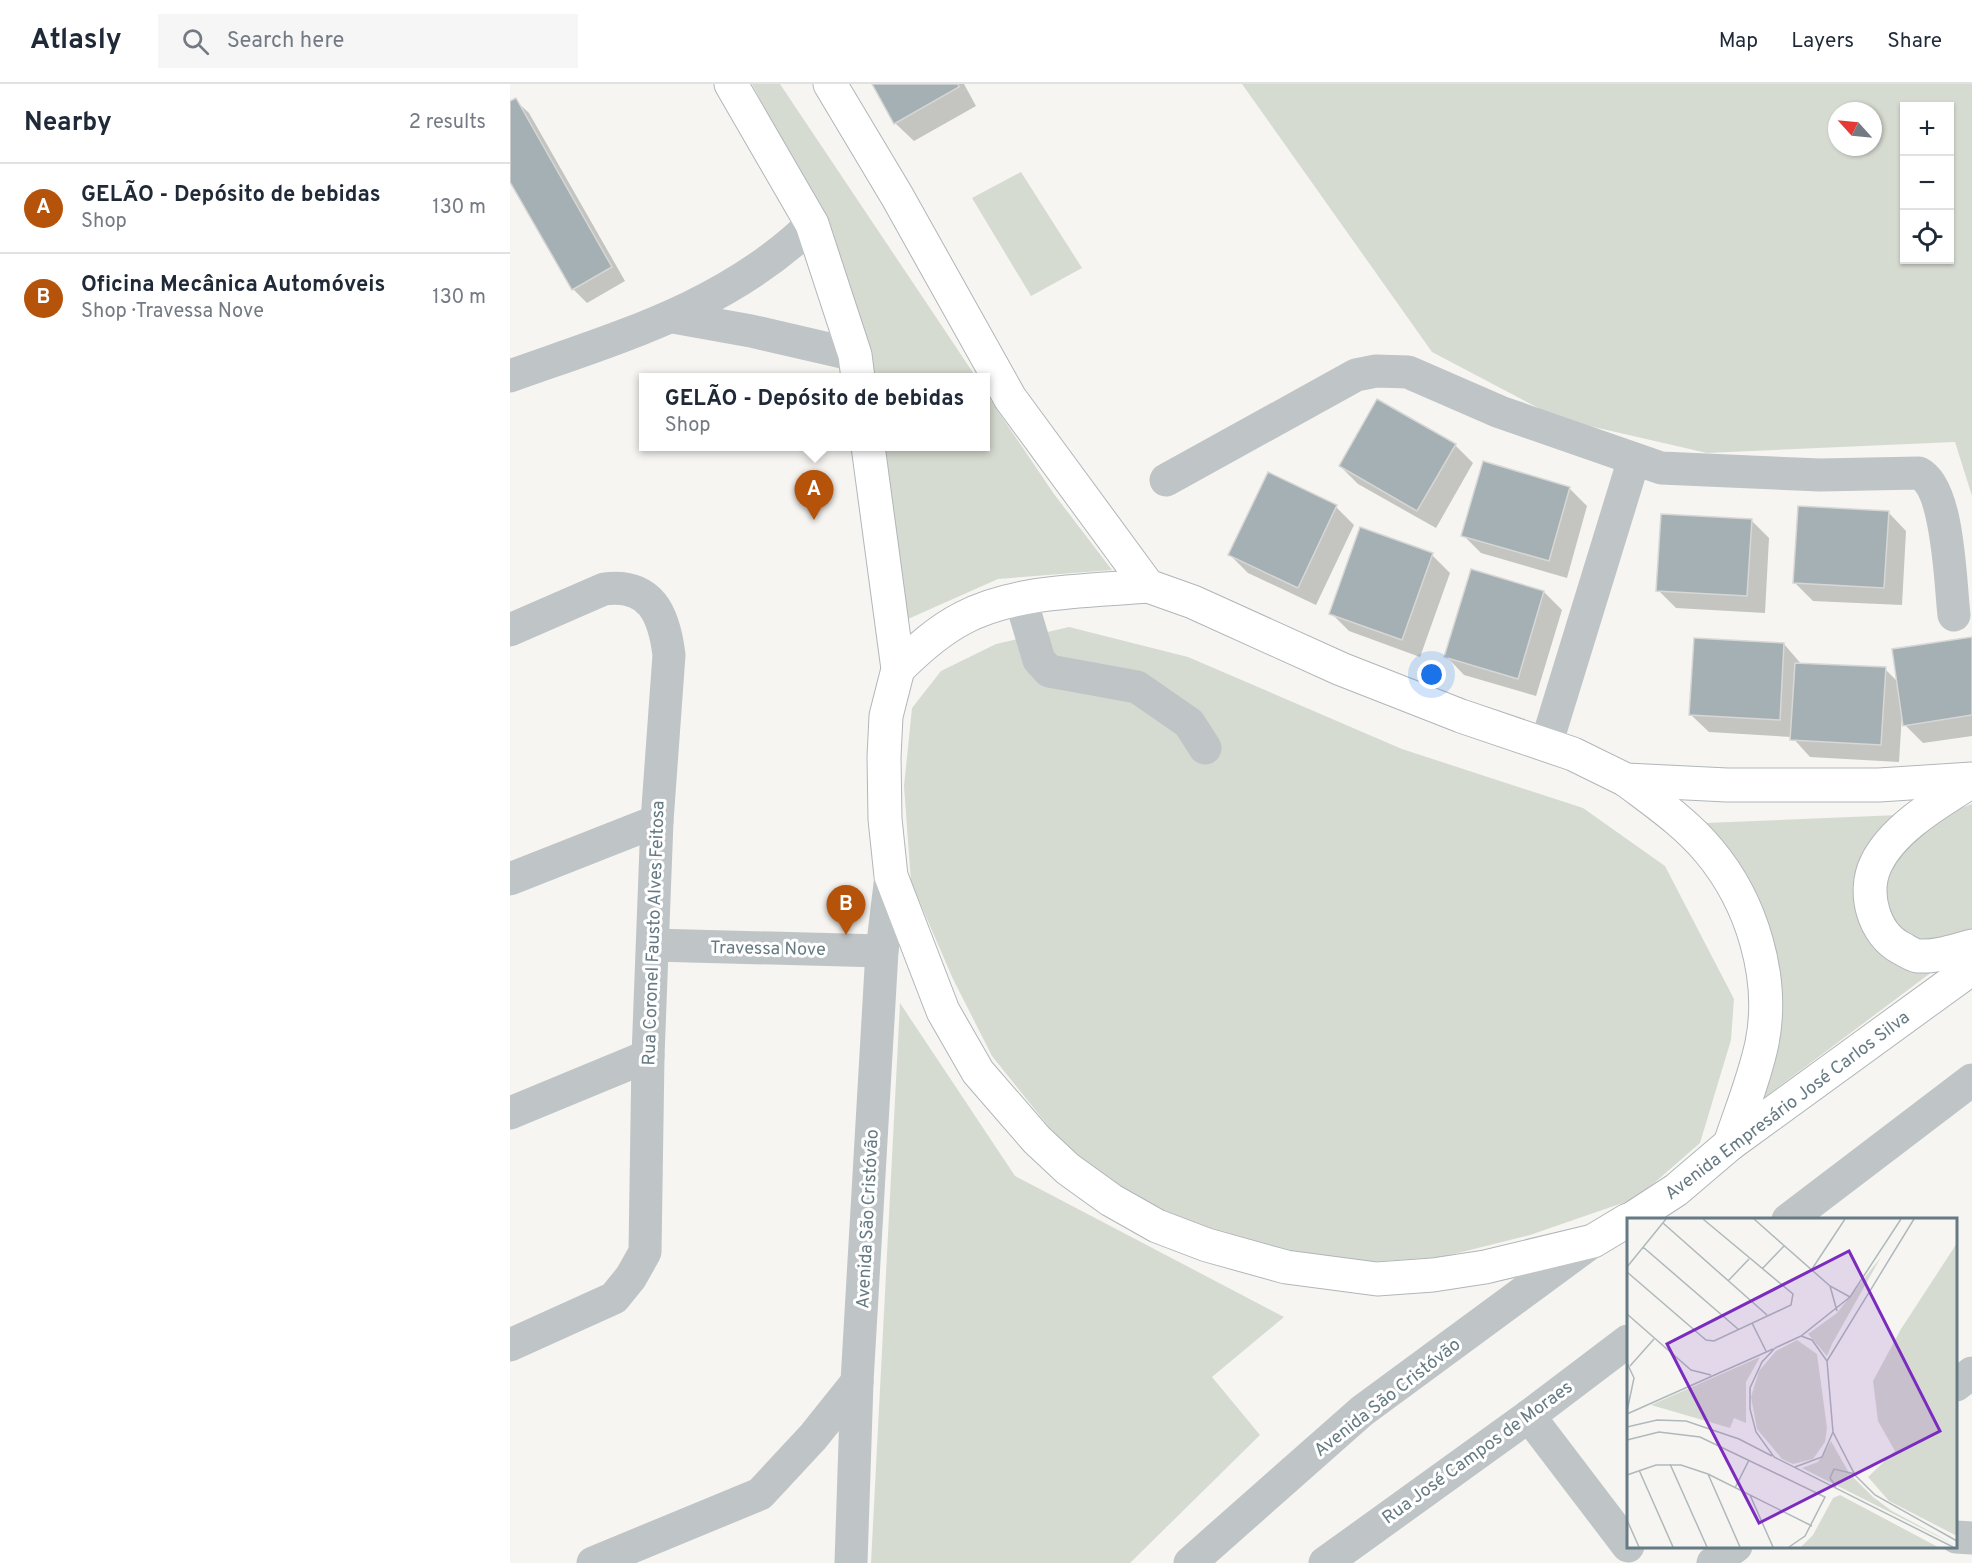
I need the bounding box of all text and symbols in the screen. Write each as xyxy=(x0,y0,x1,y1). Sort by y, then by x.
search box xyxy=(158,14,578,68)
text: Atlasly xyxy=(30,23,122,59)
icon: search xyxy=(179,25,212,58)
text: Search here xyxy=(227,28,344,55)
text: Map xyxy=(1719,28,1758,55)
text: Layers xyxy=(1791,28,1854,55)
text: Share xyxy=(1887,28,1942,55)
north arrow xyxy=(1828,102,1882,156)
map controls xyxy=(1900,102,1954,264)
button: + xyxy=(1900,102,1954,156)
text: Nearby xyxy=(24,107,112,140)
text: 2 results xyxy=(409,110,486,136)
button: − xyxy=(1900,156,1954,210)
text: GELÃO - Depósito de bebidas xyxy=(81,182,381,209)
text: A xyxy=(36,195,51,221)
text: 130 m xyxy=(432,195,486,221)
text: Shop xyxy=(81,209,127,235)
button: locate xyxy=(1900,210,1954,264)
text: Oficina Mecânica Automóveis xyxy=(81,272,385,299)
text: B xyxy=(37,285,50,311)
text: 130 m xyxy=(432,285,486,311)
text: Shop · Travessa Nove xyxy=(81,299,264,325)
popup xyxy=(639,373,990,451)
text: GELÃO - Depósito de bebidas xyxy=(665,386,964,413)
text: Shop xyxy=(665,413,711,439)
pin: A xyxy=(794,470,834,520)
your location xyxy=(1417,660,1446,689)
street label: Rua Coronel Fausto Alves Feitosa xyxy=(638,800,671,1066)
pin: B xyxy=(826,886,866,935)
street label: Travessa Nove xyxy=(710,937,826,962)
street label: Avenida Empresário José Carlos Silva xyxy=(1661,1007,1915,1206)
street label: Avenida São Cristóvão xyxy=(852,1129,885,1309)
inset map xyxy=(1627,1218,1957,1548)
street label: Avenida São Cristóvão xyxy=(1310,1334,1466,1463)
street label: Rua José Campos de Moraes xyxy=(1378,1376,1578,1530)

